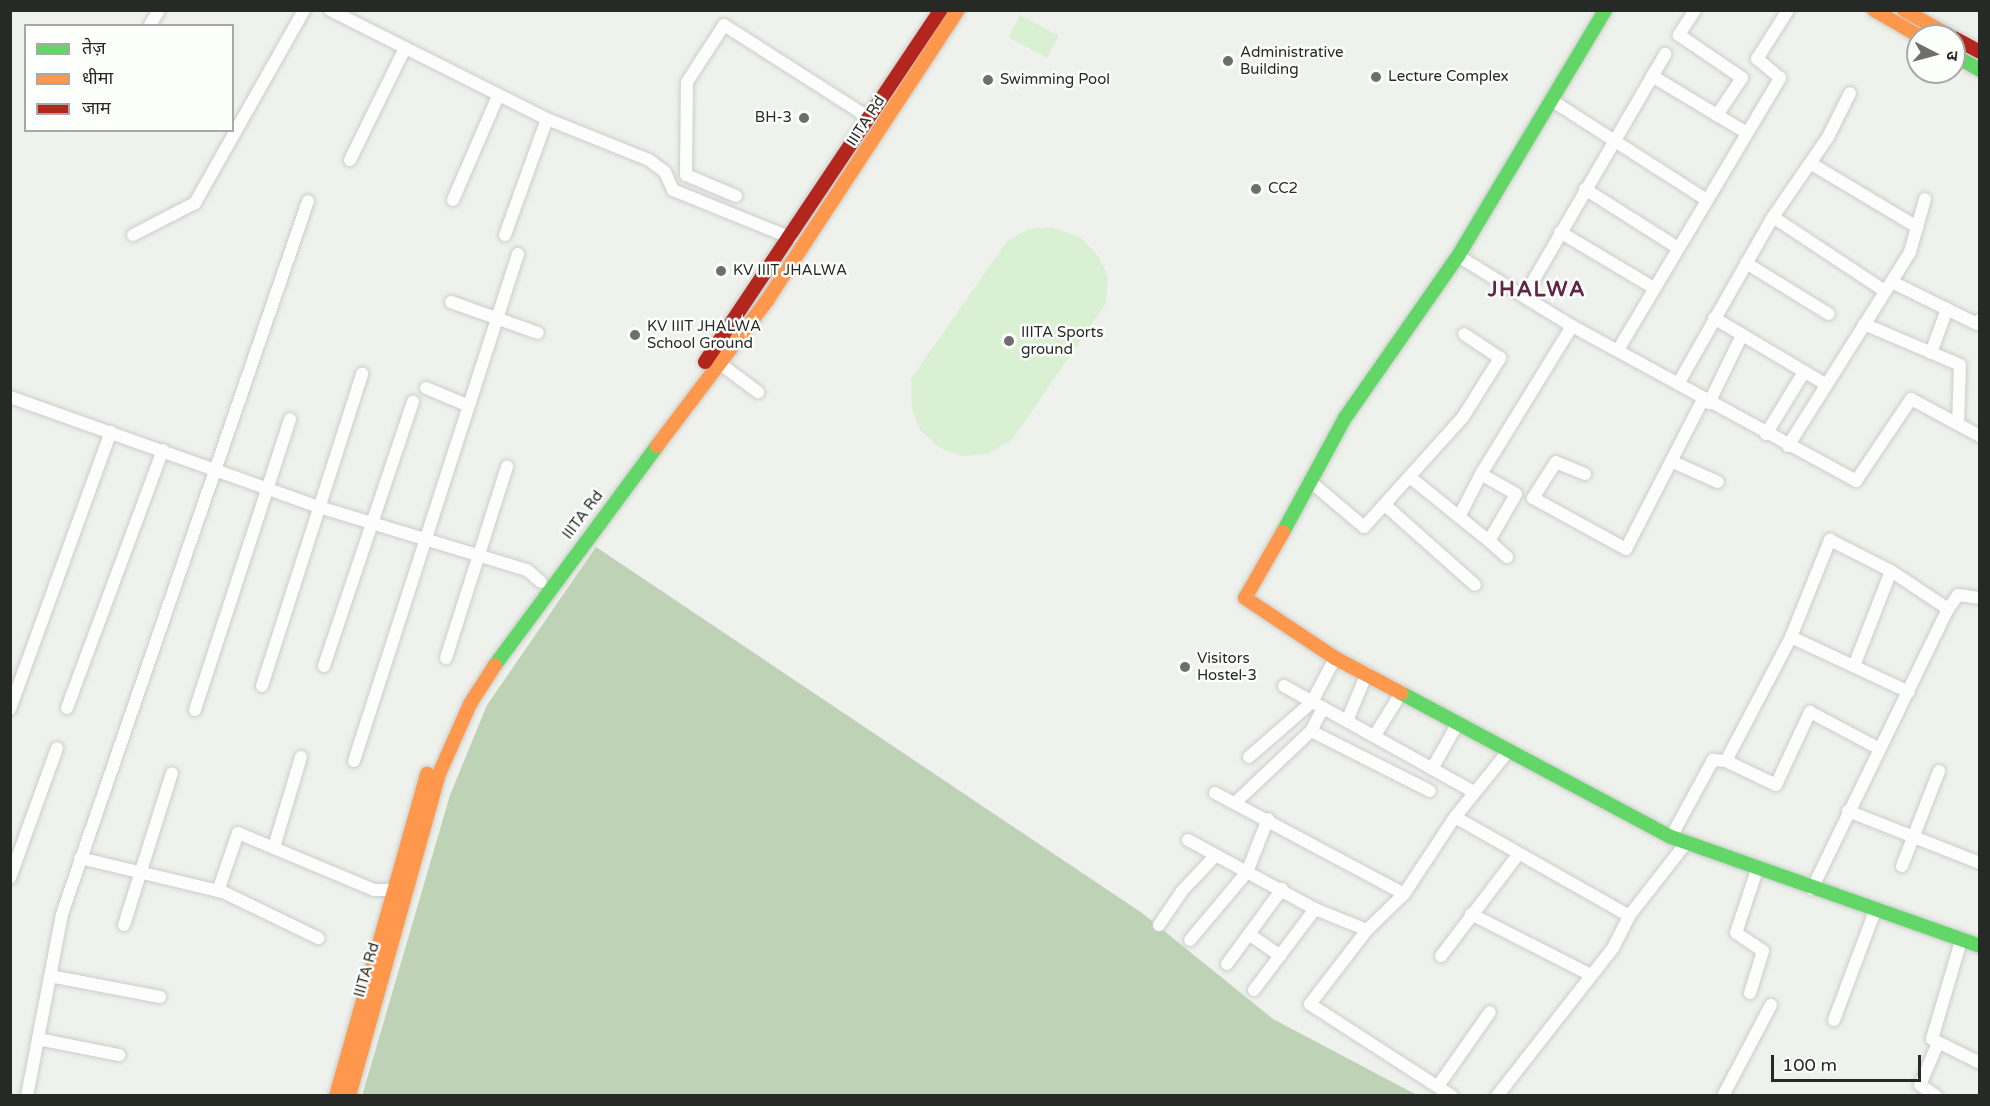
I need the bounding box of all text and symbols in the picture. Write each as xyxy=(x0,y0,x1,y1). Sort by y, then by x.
legend xyxy=(24,24,234,132)
north arrow xyxy=(1906,24,1966,84)
text: तेज़ xyxy=(82,37,106,59)
place label: Administrative Building xyxy=(1240,43,1344,78)
text: उ xyxy=(1941,50,1962,61)
marker: Administrative Building xyxy=(1221,54,1235,68)
text: धीमा xyxy=(82,67,113,89)
place label: Lecture Complex xyxy=(1388,68,1509,86)
marker: Lecture Complex xyxy=(1369,70,1383,84)
place label: Swimming Pool xyxy=(1000,71,1110,89)
marker: Swimming Pool xyxy=(981,73,995,87)
street label: IIITA Rd xyxy=(843,93,889,149)
text: जाम xyxy=(82,97,111,119)
place label: BH-3 xyxy=(755,109,792,127)
marker: BH-3 xyxy=(797,111,811,125)
place label: CC2 xyxy=(1268,180,1298,198)
marker: CC2 xyxy=(1249,182,1263,196)
place label: KV IIIT JHALWA xyxy=(733,262,847,280)
marker: KV IIIT JHALWA xyxy=(714,264,728,278)
district label: JHALWA xyxy=(1488,277,1586,303)
place label: KV IIIT JHALWA School Ground xyxy=(647,317,761,352)
place label: IIITA Sports ground xyxy=(1021,323,1103,358)
marker: KV IIIT JHALWA School Ground xyxy=(628,328,642,342)
marker: IIITA Sports ground xyxy=(1002,334,1016,348)
street label: IIITA Rd xyxy=(559,487,607,543)
place label: Visitors Hostel-3 xyxy=(1197,649,1257,684)
marker: Visitors Hostel-3 xyxy=(1178,660,1192,674)
street label: IIITA Rd xyxy=(351,940,383,1000)
scale bar xyxy=(1774,1043,1924,1081)
text: 100 m xyxy=(1782,1054,1837,1076)

